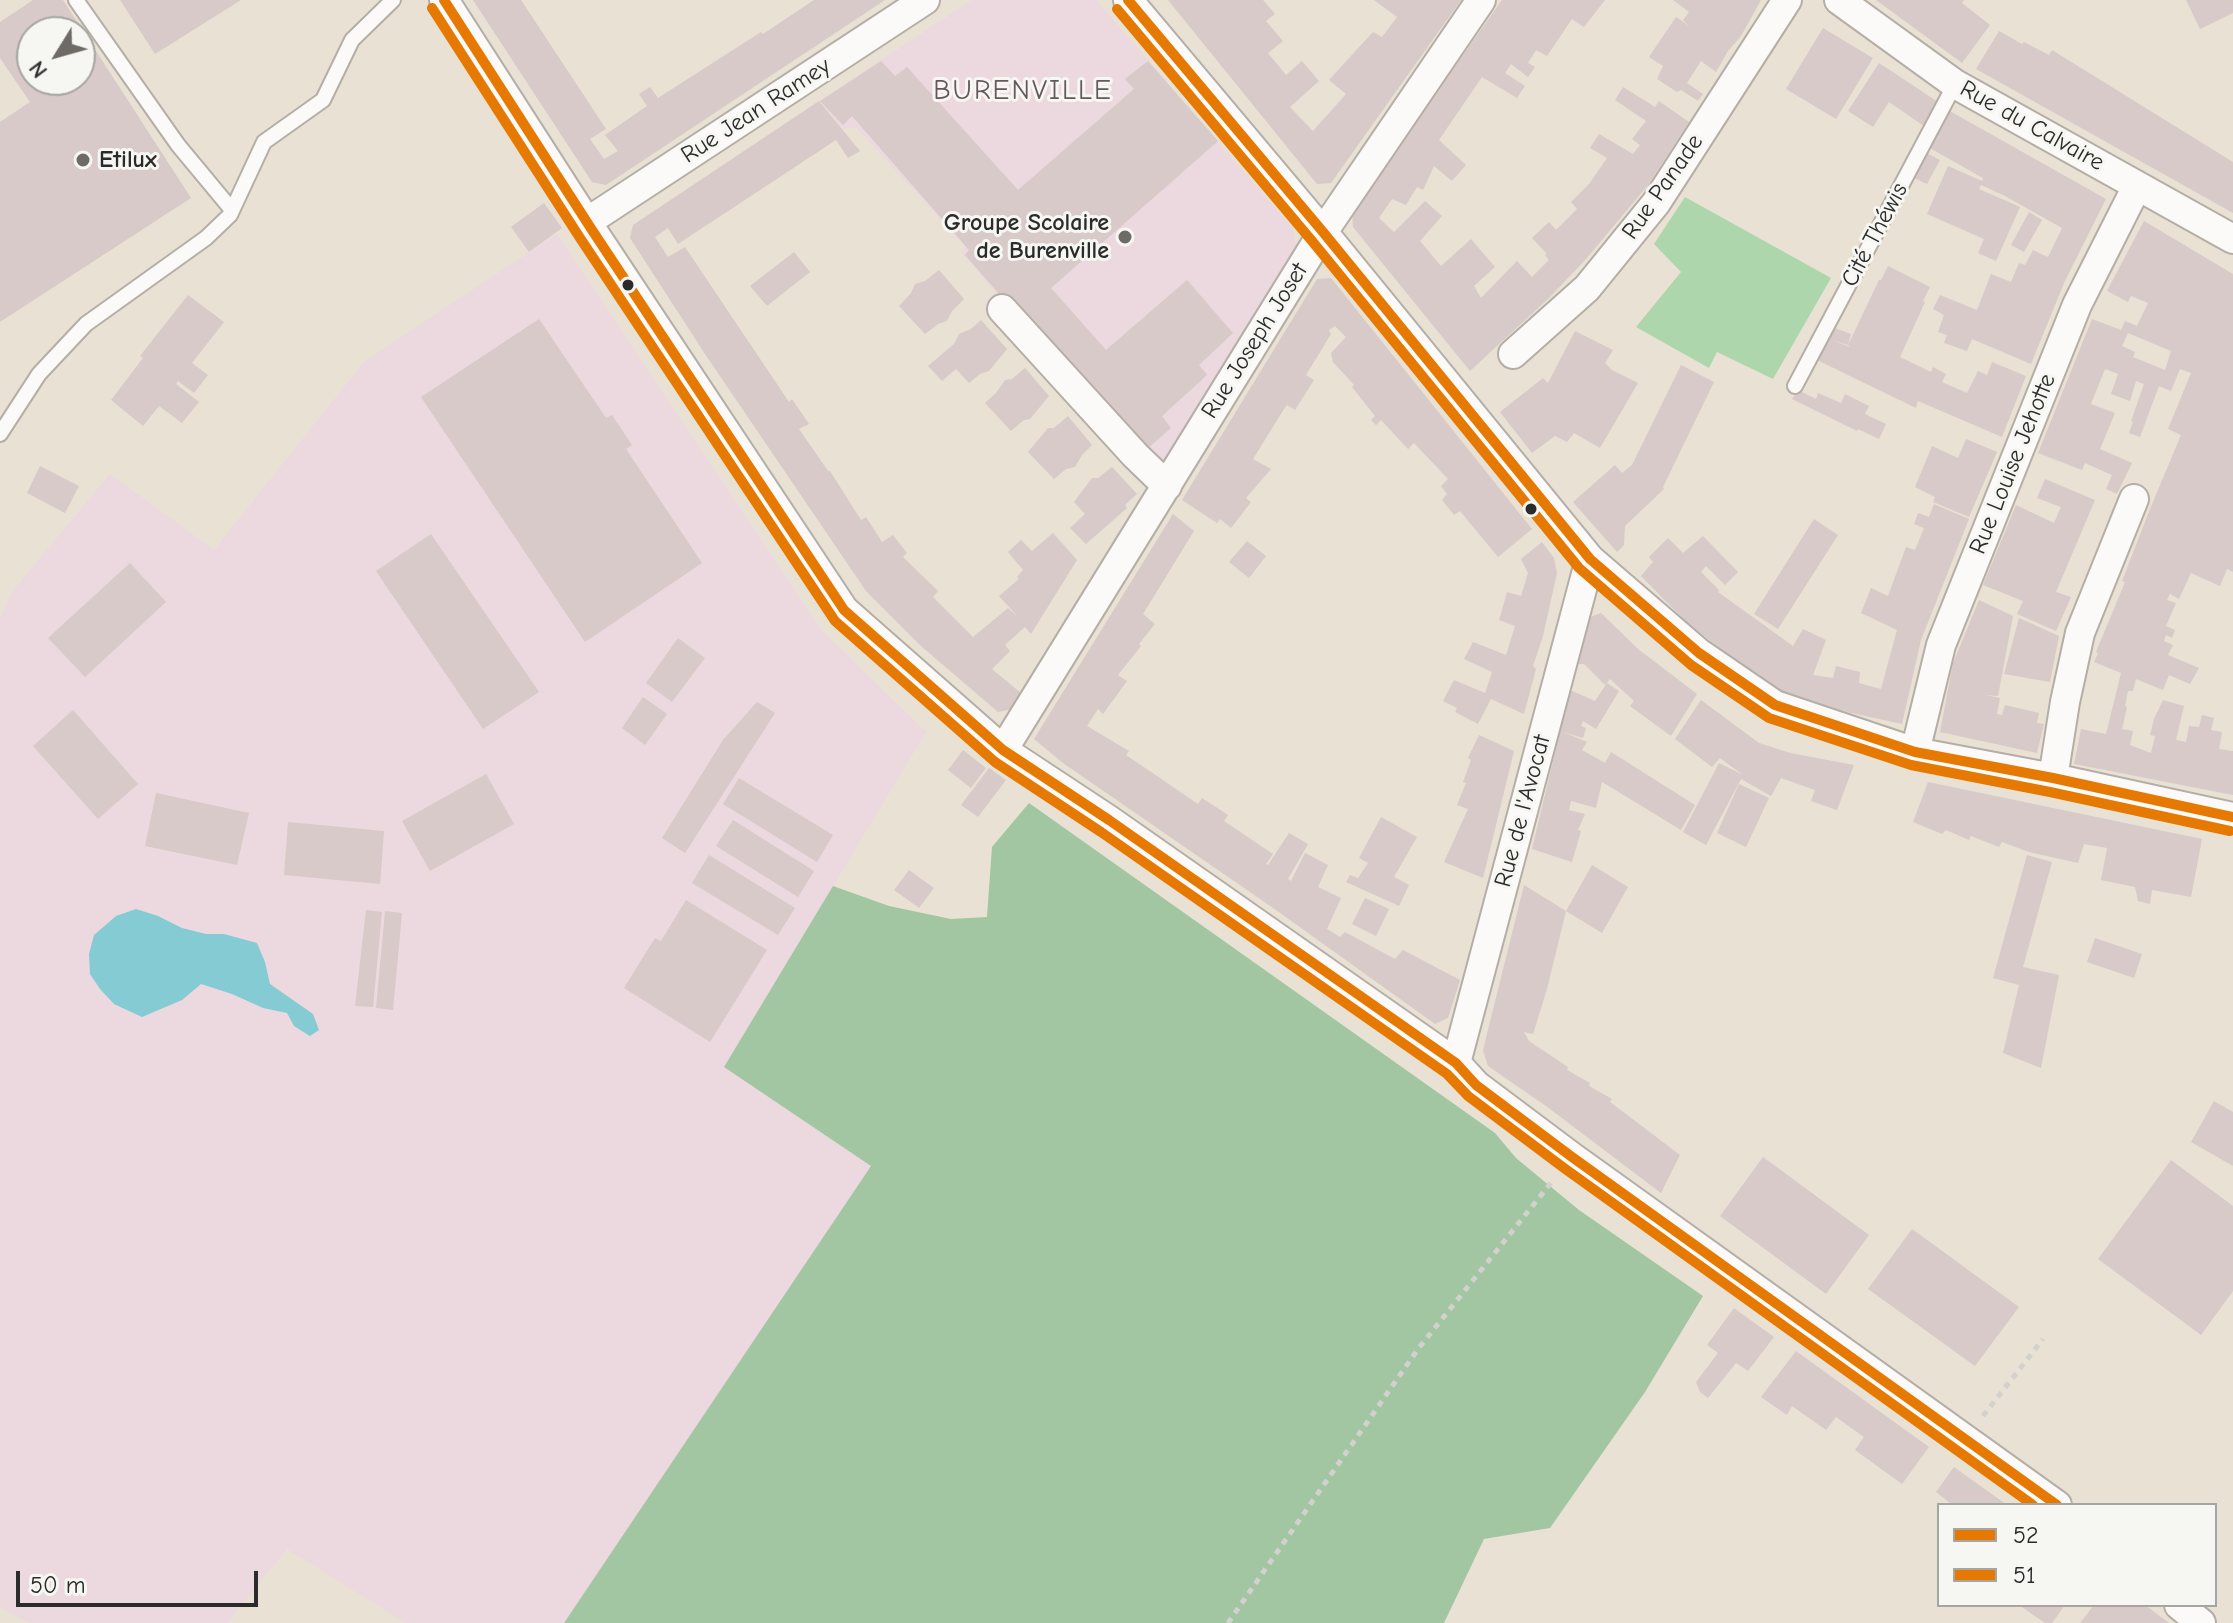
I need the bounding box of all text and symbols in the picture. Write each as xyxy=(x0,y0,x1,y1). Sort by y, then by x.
north arrow xyxy=(16,16,96,96)
street label: Rue Jean Ramey xyxy=(676,52,836,170)
text: N xyxy=(24,56,53,83)
district label: BURENVILLE xyxy=(933,74,1113,108)
street label: Rue du Calvaire xyxy=(1955,75,2109,177)
street label: Rue Panade xyxy=(1616,129,1710,245)
place label: Etilux xyxy=(99,146,157,174)
marker: Etilux xyxy=(74,151,92,169)
street label: Cité Théwis xyxy=(1836,178,1914,292)
place label: Groupe Scolaire de Burenville xyxy=(944,209,1109,265)
marker: Groupe Scolaire de Burenville xyxy=(1116,228,1134,246)
street label: Rue Joseph Joset xyxy=(1196,258,1314,424)
unlabelled marker xyxy=(620,277,636,293)
street label: Rue Louise Jehotte xyxy=(1964,370,2062,558)
unlabelled marker xyxy=(1523,501,1539,517)
street label: Rue de l'Avocat xyxy=(1489,732,1557,890)
legend xyxy=(1937,1503,2217,1607)
text: 52 xyxy=(2013,1521,2039,1549)
scale bar xyxy=(20,1555,262,1605)
text: 51 xyxy=(2013,1561,2036,1589)
text: 50 m xyxy=(30,1571,86,1599)

